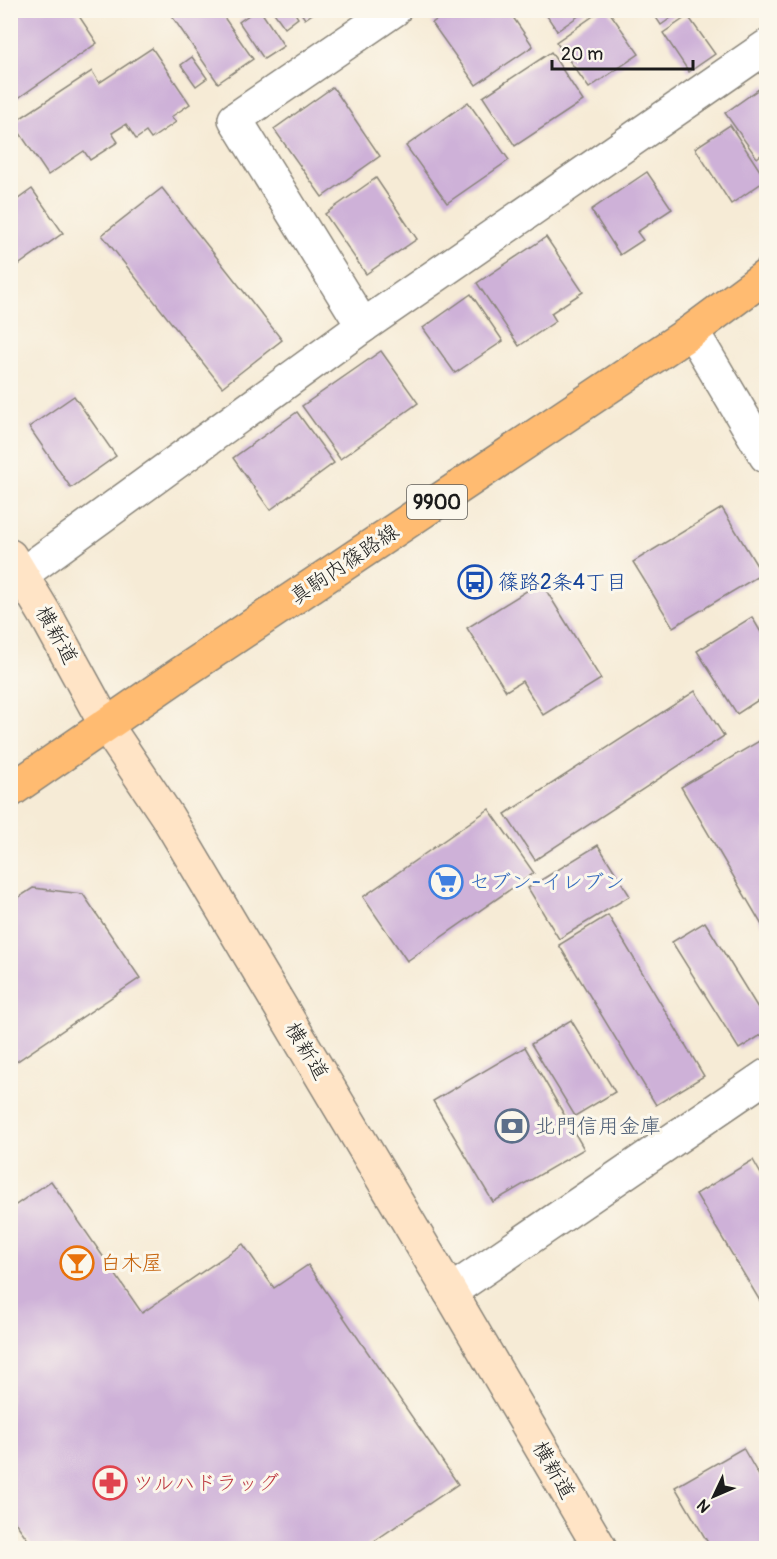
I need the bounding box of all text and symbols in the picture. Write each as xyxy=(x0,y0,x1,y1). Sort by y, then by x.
scale bar xyxy=(552,33,693,71)
text: 20 m xyxy=(561,43,603,66)
road number: 9900 xyxy=(407,485,467,519)
street label: 真駒内篠路線 xyxy=(285,518,404,611)
bus stop icon: 篠路2条4丁目 xyxy=(457,564,493,600)
place label: 篠路2条4丁目 xyxy=(498,569,627,596)
street label: 横新道 xyxy=(29,601,84,669)
supermarket icon: セブン-イレブン xyxy=(428,864,464,900)
place label: セブン-イレブン xyxy=(469,869,625,896)
street label: 横新道 xyxy=(279,1017,334,1085)
bank icon: 北門信用金庫 xyxy=(494,1108,530,1144)
place label: 北門信用金庫 xyxy=(535,1113,661,1140)
bar icon: 白木屋 xyxy=(59,1245,95,1281)
place label: 白木屋 xyxy=(100,1250,163,1277)
street label: 横新道 xyxy=(526,1436,581,1504)
pharmacy icon: ツルハドラッグ xyxy=(92,1465,128,1501)
north arrow xyxy=(684,1466,744,1526)
place label: ツルハドラッグ xyxy=(133,1470,279,1497)
text: N xyxy=(693,1495,715,1517)

